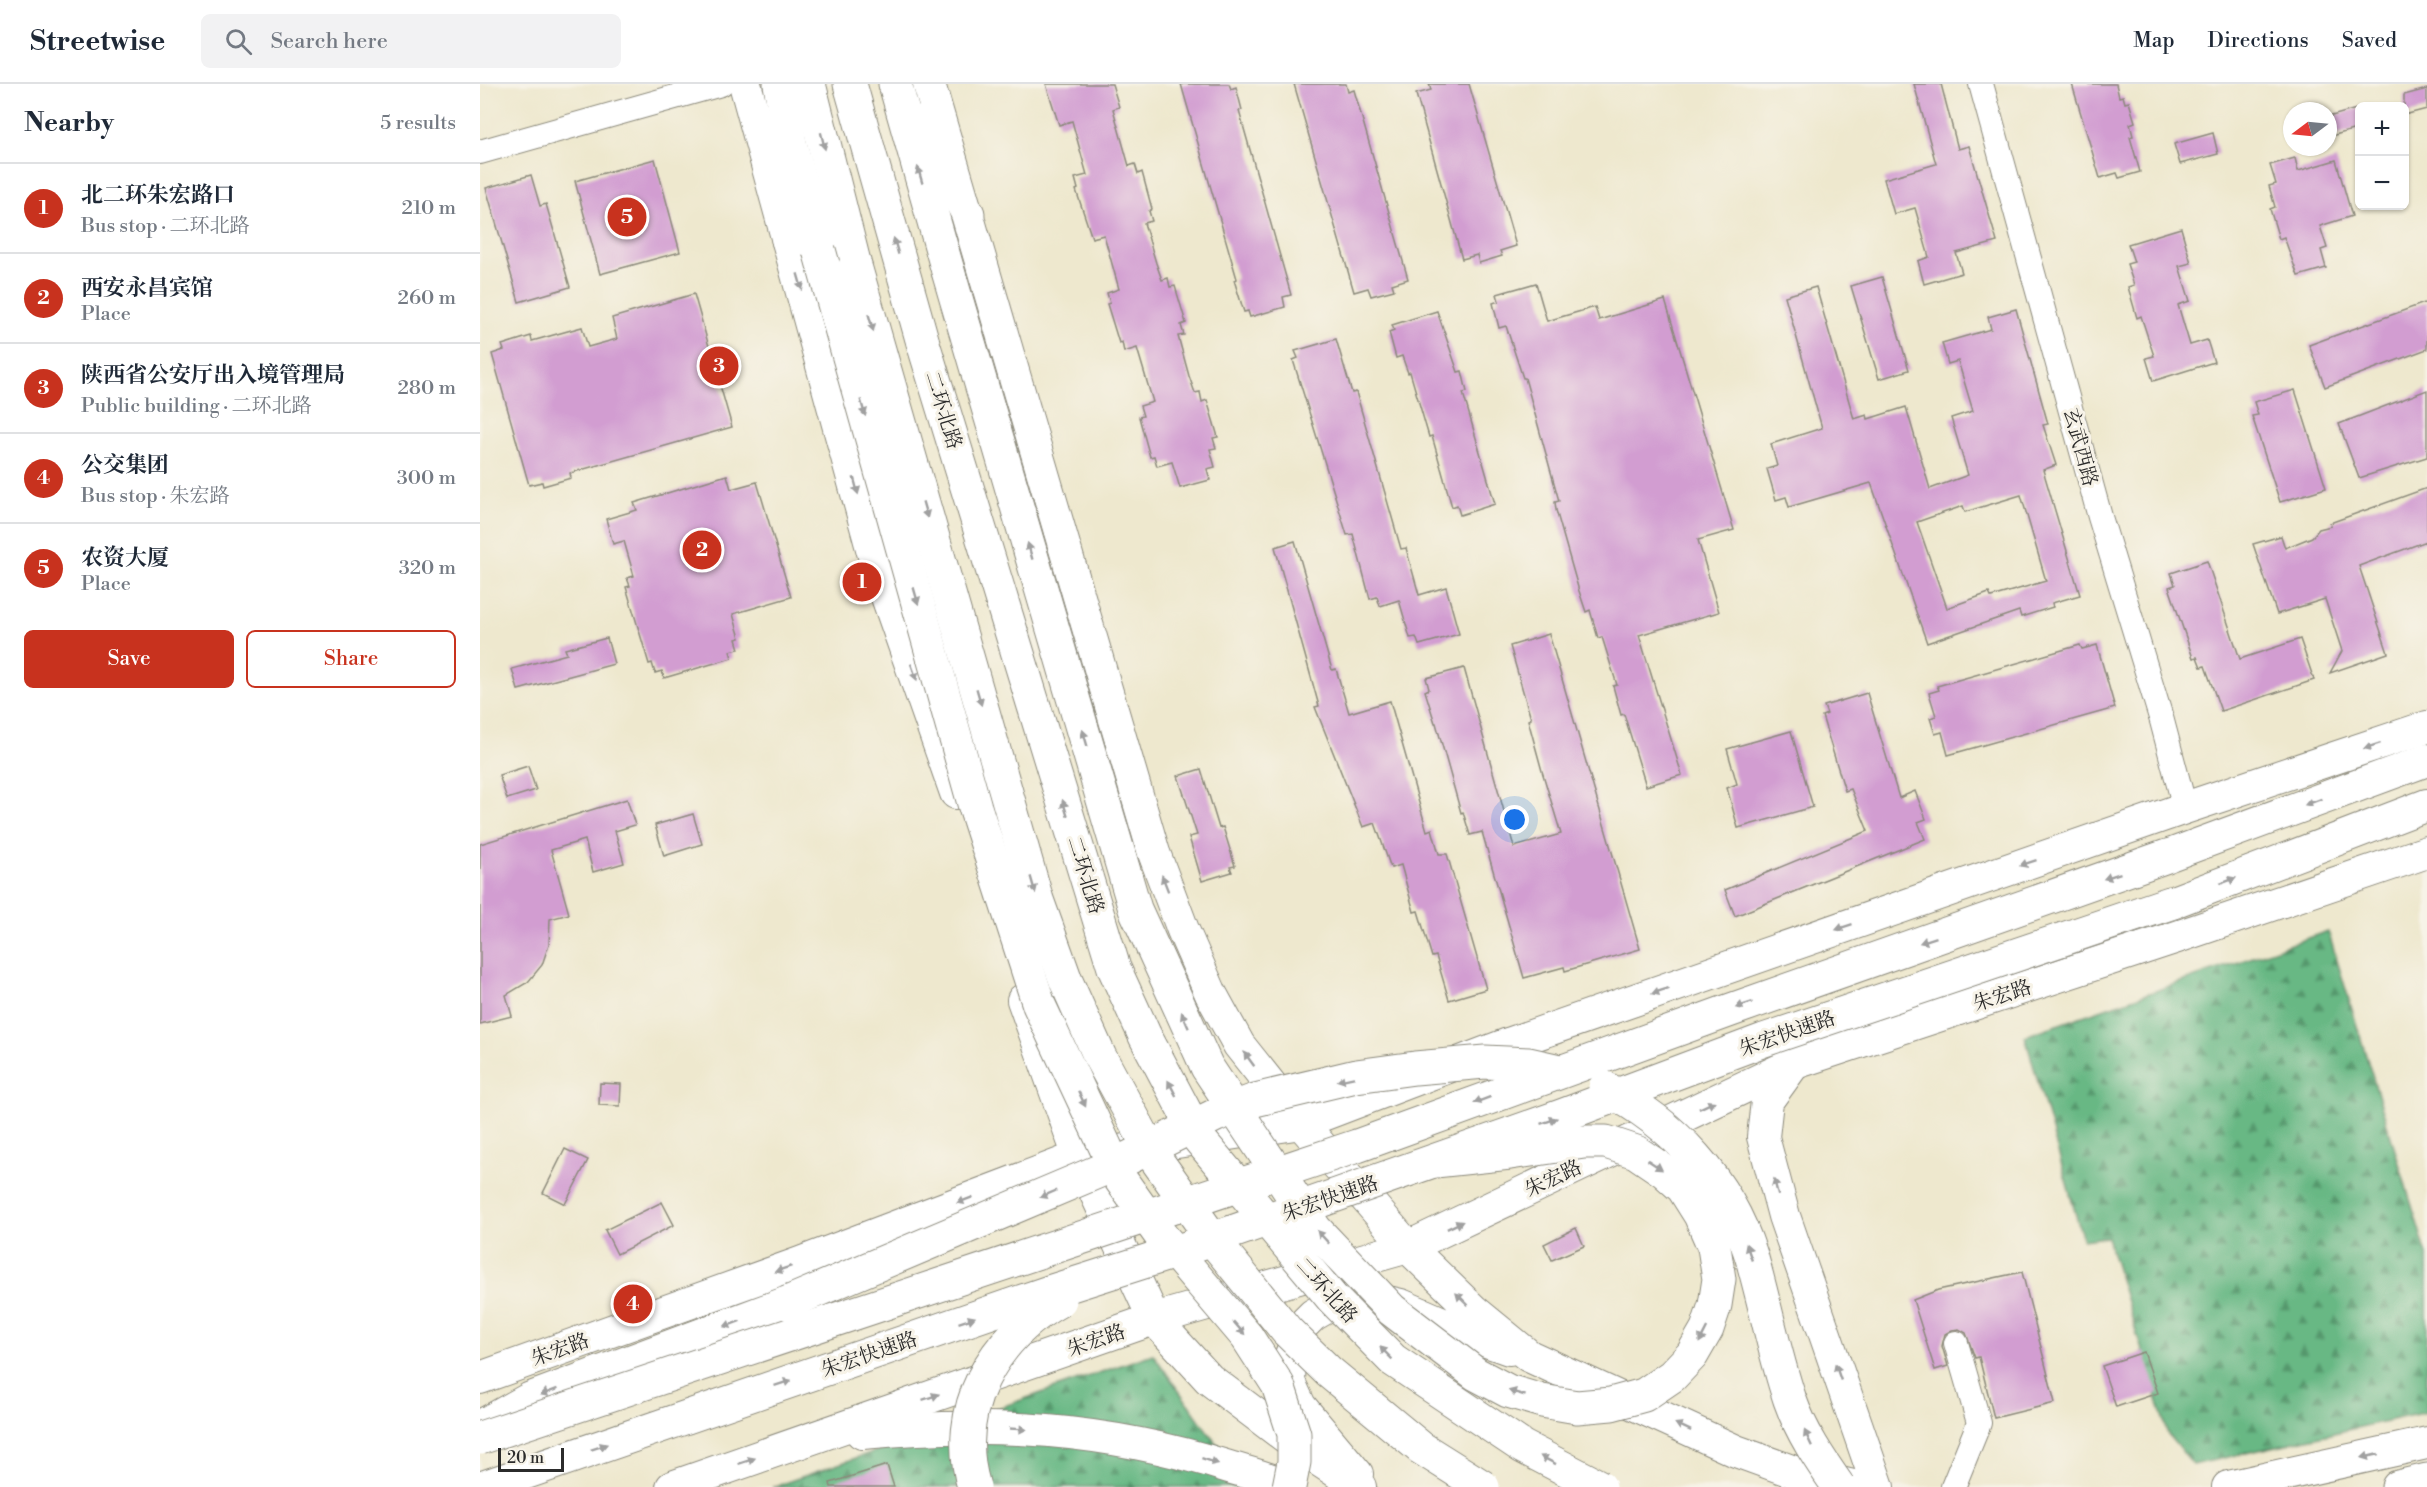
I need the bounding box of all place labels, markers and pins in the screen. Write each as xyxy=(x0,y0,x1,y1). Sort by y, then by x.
pin: 5 xyxy=(608,194,646,240)
pin: 3 xyxy=(700,344,738,388)
pin: 2 xyxy=(682,528,722,572)
pin: 1 xyxy=(842,560,881,604)
pin: 4 xyxy=(614,1282,652,1326)

